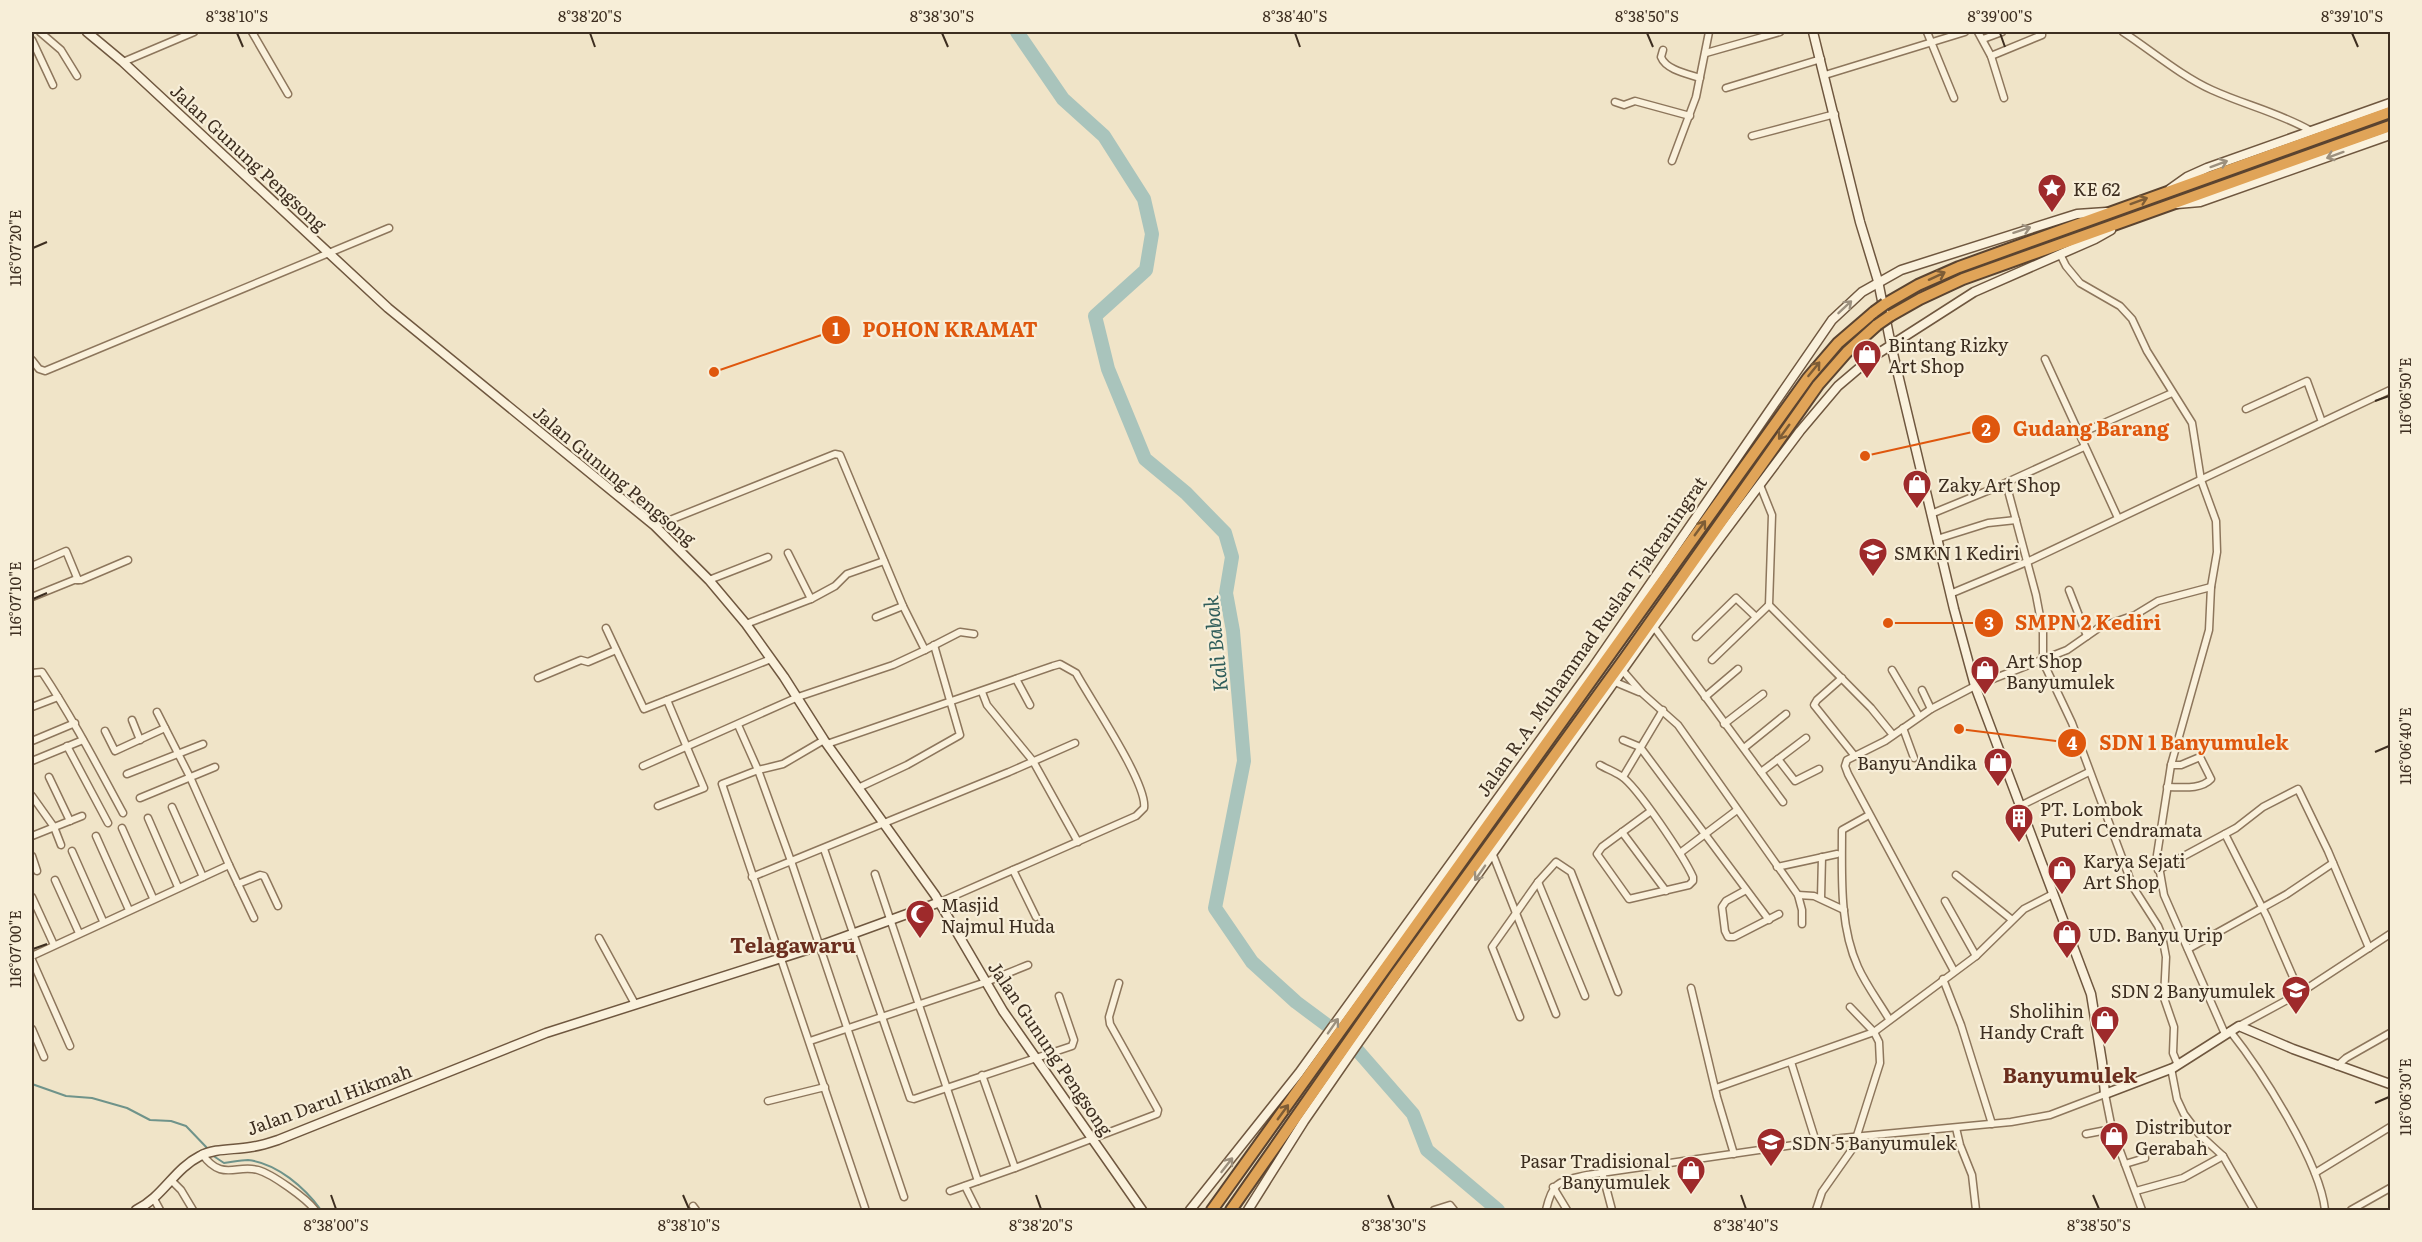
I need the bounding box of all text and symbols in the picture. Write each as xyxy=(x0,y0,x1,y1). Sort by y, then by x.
text: 8°38'10"S xyxy=(206,4,268,27)
text: 8°38'20"S xyxy=(558,4,622,27)
text: 8°38'30"S xyxy=(910,4,974,27)
text: 8°38'40"S xyxy=(1263,4,1327,27)
text: 8°38'50"S xyxy=(1615,4,1679,27)
text: 8°39'00"S xyxy=(1968,4,2032,27)
text: 8°39'10"S xyxy=(2321,4,2383,27)
street label: Jalan Gunung Pengsong xyxy=(165,77,334,238)
one-way arrow xyxy=(2327,150,2345,161)
one-way arrow xyxy=(2209,158,2228,169)
place icon: KE 62 xyxy=(2036,172,2068,214)
place label: KE 62 xyxy=(2073,175,2120,202)
one-way arrow xyxy=(2129,195,2148,206)
text: 116°07'20"E xyxy=(3,210,26,286)
one-way arrow xyxy=(2012,224,2031,235)
one-way arrow xyxy=(1927,270,1945,282)
one-way arrow xyxy=(1838,300,1853,314)
callout: POHON KRAMAT xyxy=(821,311,1050,349)
text: POHON KRAMAT xyxy=(862,313,1038,343)
text: 1 xyxy=(832,315,840,342)
place label: Bintang Rizky Art Shop xyxy=(1888,331,2009,379)
shop icon: Bintang Rizky Art Shop xyxy=(1851,338,1883,380)
text: 116°06'50"E xyxy=(2393,357,2416,435)
one-way arrow xyxy=(1808,362,1821,378)
street label: Jalan Gunung Pengsong xyxy=(528,399,703,552)
callout: Gudang Barang xyxy=(1971,410,2181,448)
text: Gudang Barang xyxy=(2013,412,2170,442)
text: 2 xyxy=(1981,415,1991,442)
one-way arrow xyxy=(1778,423,1790,439)
shop icon: Zaky Art Shop xyxy=(1901,468,1933,510)
street label: Jalan R.A. Muhammad Ruslan Tjakraningrat xyxy=(1469,470,1713,802)
place label: Zaky Art Shop xyxy=(1938,471,2061,498)
one-way arrow xyxy=(1694,520,1706,536)
school or university icon: SMKN 1 Kediri xyxy=(1857,536,1889,578)
place label: SMKN 1 Kediri xyxy=(1894,539,2020,566)
text: 116°07'10"E xyxy=(3,561,26,637)
water label: Kali Babak xyxy=(1194,594,1234,694)
callout: SMPN 2 Kediri xyxy=(1974,604,2173,642)
text: SMPN 2 Kediri xyxy=(2015,606,2161,636)
text: 3 xyxy=(1984,609,1994,636)
place label: Art Shop Banyumulek xyxy=(2006,647,2115,695)
shop icon: Art Shop Banyumulek xyxy=(1969,654,2001,696)
text: 116°06'40"E xyxy=(2393,707,2416,785)
callout: SDN 1 Banyumulek xyxy=(2057,724,2301,762)
text: SDN 1 Banyumulek xyxy=(2099,726,2289,756)
text: 4 xyxy=(2067,729,2078,756)
shop icon: Banyu Andika xyxy=(1982,746,2014,788)
place label: Banyu Andika xyxy=(1857,749,1977,776)
place label: PT. Lombok Puteri Cendramata xyxy=(2040,795,2202,843)
building icon: PT. Lombok Puteri Cendramata xyxy=(2003,802,2035,844)
place label: Karya Sejati Art Shop xyxy=(2083,847,2186,895)
shop icon: Karya Sejati Art Shop xyxy=(2046,854,2078,896)
one-way arrow xyxy=(1474,864,1486,880)
place label: Masjid Najmul Huda xyxy=(941,891,1055,939)
mosque icon: Masjid Najmul Huda xyxy=(904,898,936,940)
text: 116°07'00"E xyxy=(3,910,26,988)
shop icon: UD. Banyu Urip xyxy=(2051,918,2083,960)
place label: UD. Banyu Urip xyxy=(2088,921,2223,948)
district label: Telagawaru xyxy=(730,928,856,959)
street label: Jalan Gunung Pengsong xyxy=(982,955,1120,1142)
school or university icon: SDN 2 Banyumulek xyxy=(2280,974,2312,1016)
place label: SDN 2 Banyumulek xyxy=(2111,977,2276,1004)
place label: Sholihin Handy Craft xyxy=(1979,997,2085,1045)
shop icon: Sholihin Handy Craft xyxy=(2089,1004,2121,1046)
one-way arrow xyxy=(1326,1018,1339,1034)
street label: Jalan Darul Hikmah xyxy=(243,1057,415,1141)
district label: Banyumulek xyxy=(2003,1058,2138,1089)
text: 116°06'30"E xyxy=(2393,1058,2416,1136)
one-way arrow xyxy=(1277,1104,1289,1120)
place label: Distributor Gerabah xyxy=(2135,1113,2232,1161)
shop icon: Distributor Gerabah xyxy=(2098,1120,2130,1162)
school or university icon: SDN 5 Banyumulek xyxy=(1755,1126,1787,1168)
place label: SDN 5 Banyumulek xyxy=(1792,1129,1957,1156)
place label: Pasar Tradisional Banyumulek xyxy=(1520,1147,1671,1195)
shop icon: Pasar Tradisional Banyumulek xyxy=(1675,1154,1707,1196)
one-way arrow xyxy=(1220,1157,1233,1173)
text: 8°38'00"S xyxy=(303,1213,369,1236)
text: 8°38'10"S xyxy=(658,1213,720,1236)
text: 8°38'20"S xyxy=(1009,1213,1073,1236)
text: 8°38'30"S xyxy=(1362,1213,1426,1236)
text: 8°38'40"S xyxy=(1714,1213,1778,1236)
text: 8°38'50"S xyxy=(2067,1213,2131,1236)

